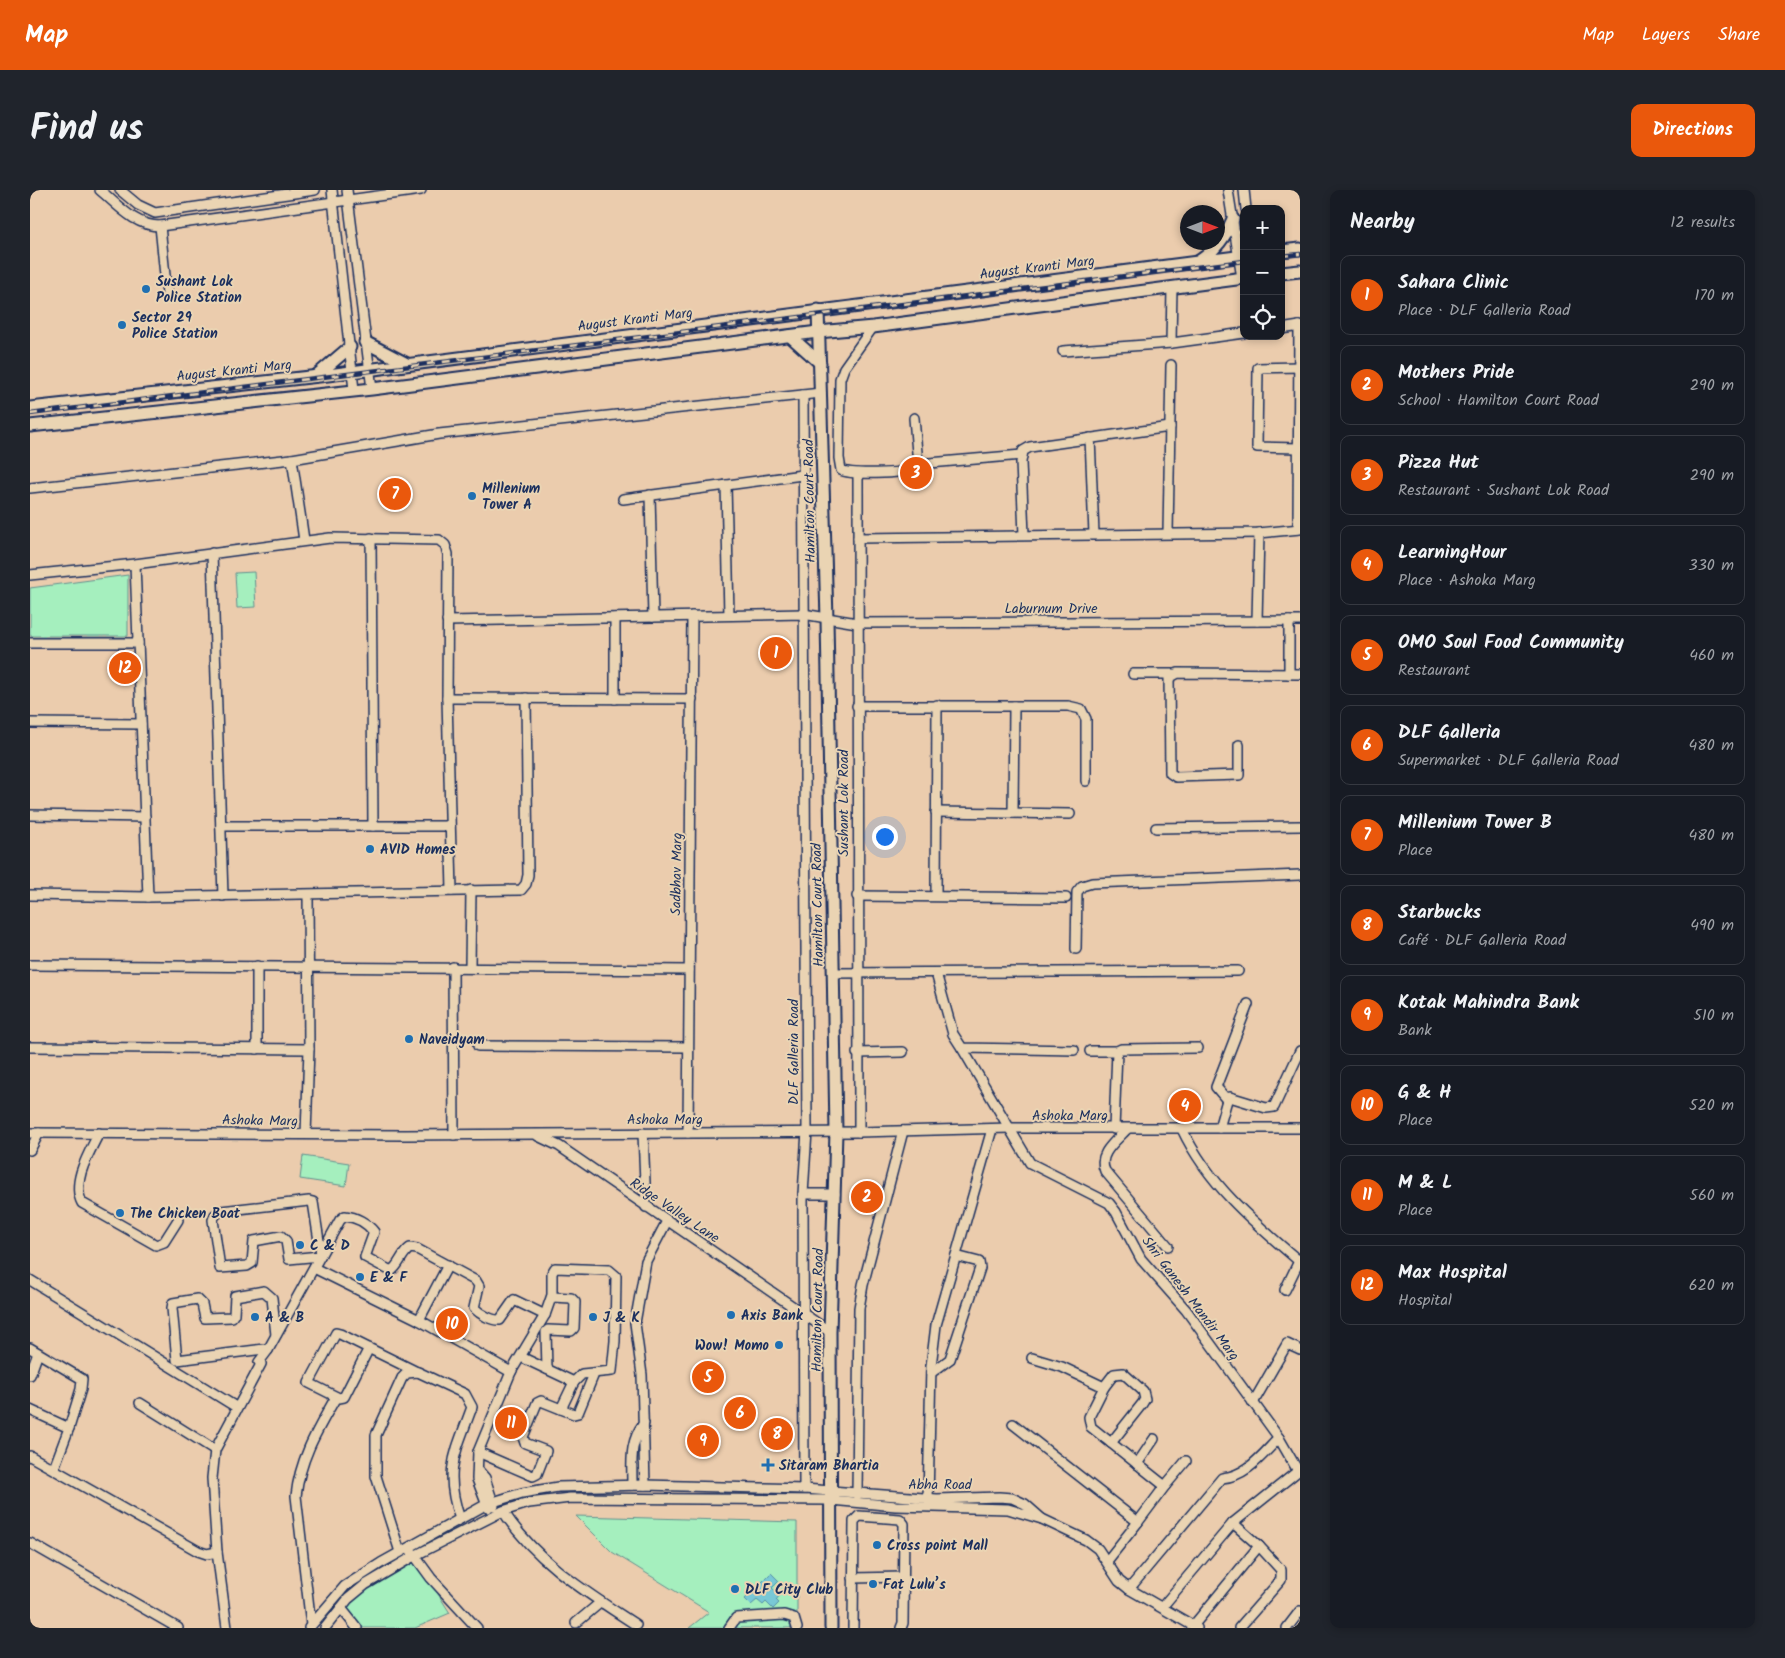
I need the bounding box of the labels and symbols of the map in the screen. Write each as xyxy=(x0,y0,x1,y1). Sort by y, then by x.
north arrow xyxy=(1180,205,1225,250)
street label: August Kranti Marg xyxy=(978,250,1096,286)
place label: Sushant Lok Police Station xyxy=(156,271,242,309)
marker: Sushant Lok Police Station xyxy=(140,283,152,295)
street label: August Kranti Marg xyxy=(576,302,694,338)
place label: Sector 29 Police Station xyxy=(132,307,218,345)
marker: Sector 29 Police Station xyxy=(116,319,128,331)
street label: August Kranti Marg xyxy=(175,354,293,388)
street label: Hamilton Court Road xyxy=(798,438,822,563)
pin: 3 xyxy=(900,454,932,492)
pin: 7 xyxy=(379,475,411,513)
place label: Millenium Tower A xyxy=(482,478,541,516)
marker: Millenium Tower A xyxy=(466,490,478,502)
street label: Laburnum Drive xyxy=(1004,598,1098,620)
pin: 1 xyxy=(760,634,792,672)
pin: 12 xyxy=(109,649,141,687)
street label: Sushant Lok Road xyxy=(833,749,855,856)
your location xyxy=(872,824,898,850)
street label: Sadbhav Marg xyxy=(665,832,689,916)
place label: AVID Homes xyxy=(380,839,456,861)
street label: Hamilton Court Road xyxy=(806,842,830,967)
marker: AVID Homes xyxy=(364,843,376,855)
street label: DLF Galleria Road xyxy=(783,998,805,1105)
place label: Naveidyam xyxy=(419,1029,485,1051)
marker: Naveidyam xyxy=(403,1033,415,1045)
pin: 4 xyxy=(1169,1087,1201,1125)
street label: Ashoka Marg xyxy=(1032,1105,1108,1127)
street label: Ashoka Marg xyxy=(222,1109,298,1133)
street label: Ashoka Marg xyxy=(627,1109,703,1131)
street label: Ridge Valley Lane xyxy=(625,1173,724,1250)
pin: 2 xyxy=(851,1178,883,1216)
place label: The Chicken Boat xyxy=(130,1203,241,1225)
marker: The Chicken Boat xyxy=(114,1207,126,1219)
street label: Shri Ganesh Mandir Marg xyxy=(1136,1232,1244,1366)
place label: C & D xyxy=(310,1235,350,1257)
marker: C & D xyxy=(294,1239,306,1251)
street label: Hamilton Court Road xyxy=(806,1247,830,1372)
place label: E & F xyxy=(370,1267,408,1289)
marker: E & F xyxy=(354,1271,366,1283)
pin: 10 xyxy=(436,1305,468,1343)
place label: Axis Bank xyxy=(741,1305,804,1327)
place label: A & B xyxy=(265,1307,304,1329)
place label: J & K xyxy=(603,1307,641,1329)
marker: Axis Bank xyxy=(725,1309,737,1321)
marker: A & B xyxy=(249,1311,261,1323)
marker: J & K xyxy=(587,1311,599,1323)
place label: Wow! Momo xyxy=(695,1335,770,1357)
marker: Wow! Momo xyxy=(773,1339,785,1351)
pin: 5 xyxy=(692,1358,724,1396)
pin: 6 xyxy=(724,1394,756,1432)
pin: 11 xyxy=(495,1404,527,1442)
pin: 8 xyxy=(761,1415,793,1453)
pin: 9 xyxy=(687,1422,719,1460)
place label: Sitaram Bhartia xyxy=(779,1455,879,1477)
marker: Sitaram Bhartia xyxy=(761,1458,775,1472)
street label: Abha Road xyxy=(908,1474,973,1496)
place label: Cross point Mall xyxy=(887,1535,988,1557)
marker: Cross point Mall xyxy=(871,1539,883,1551)
place label: Fat Lulu’s xyxy=(883,1574,946,1596)
marker: Fat Lulu’s xyxy=(867,1578,879,1590)
place label: DLF City Club xyxy=(745,1579,833,1601)
marker: DLF City Club xyxy=(729,1583,741,1595)

